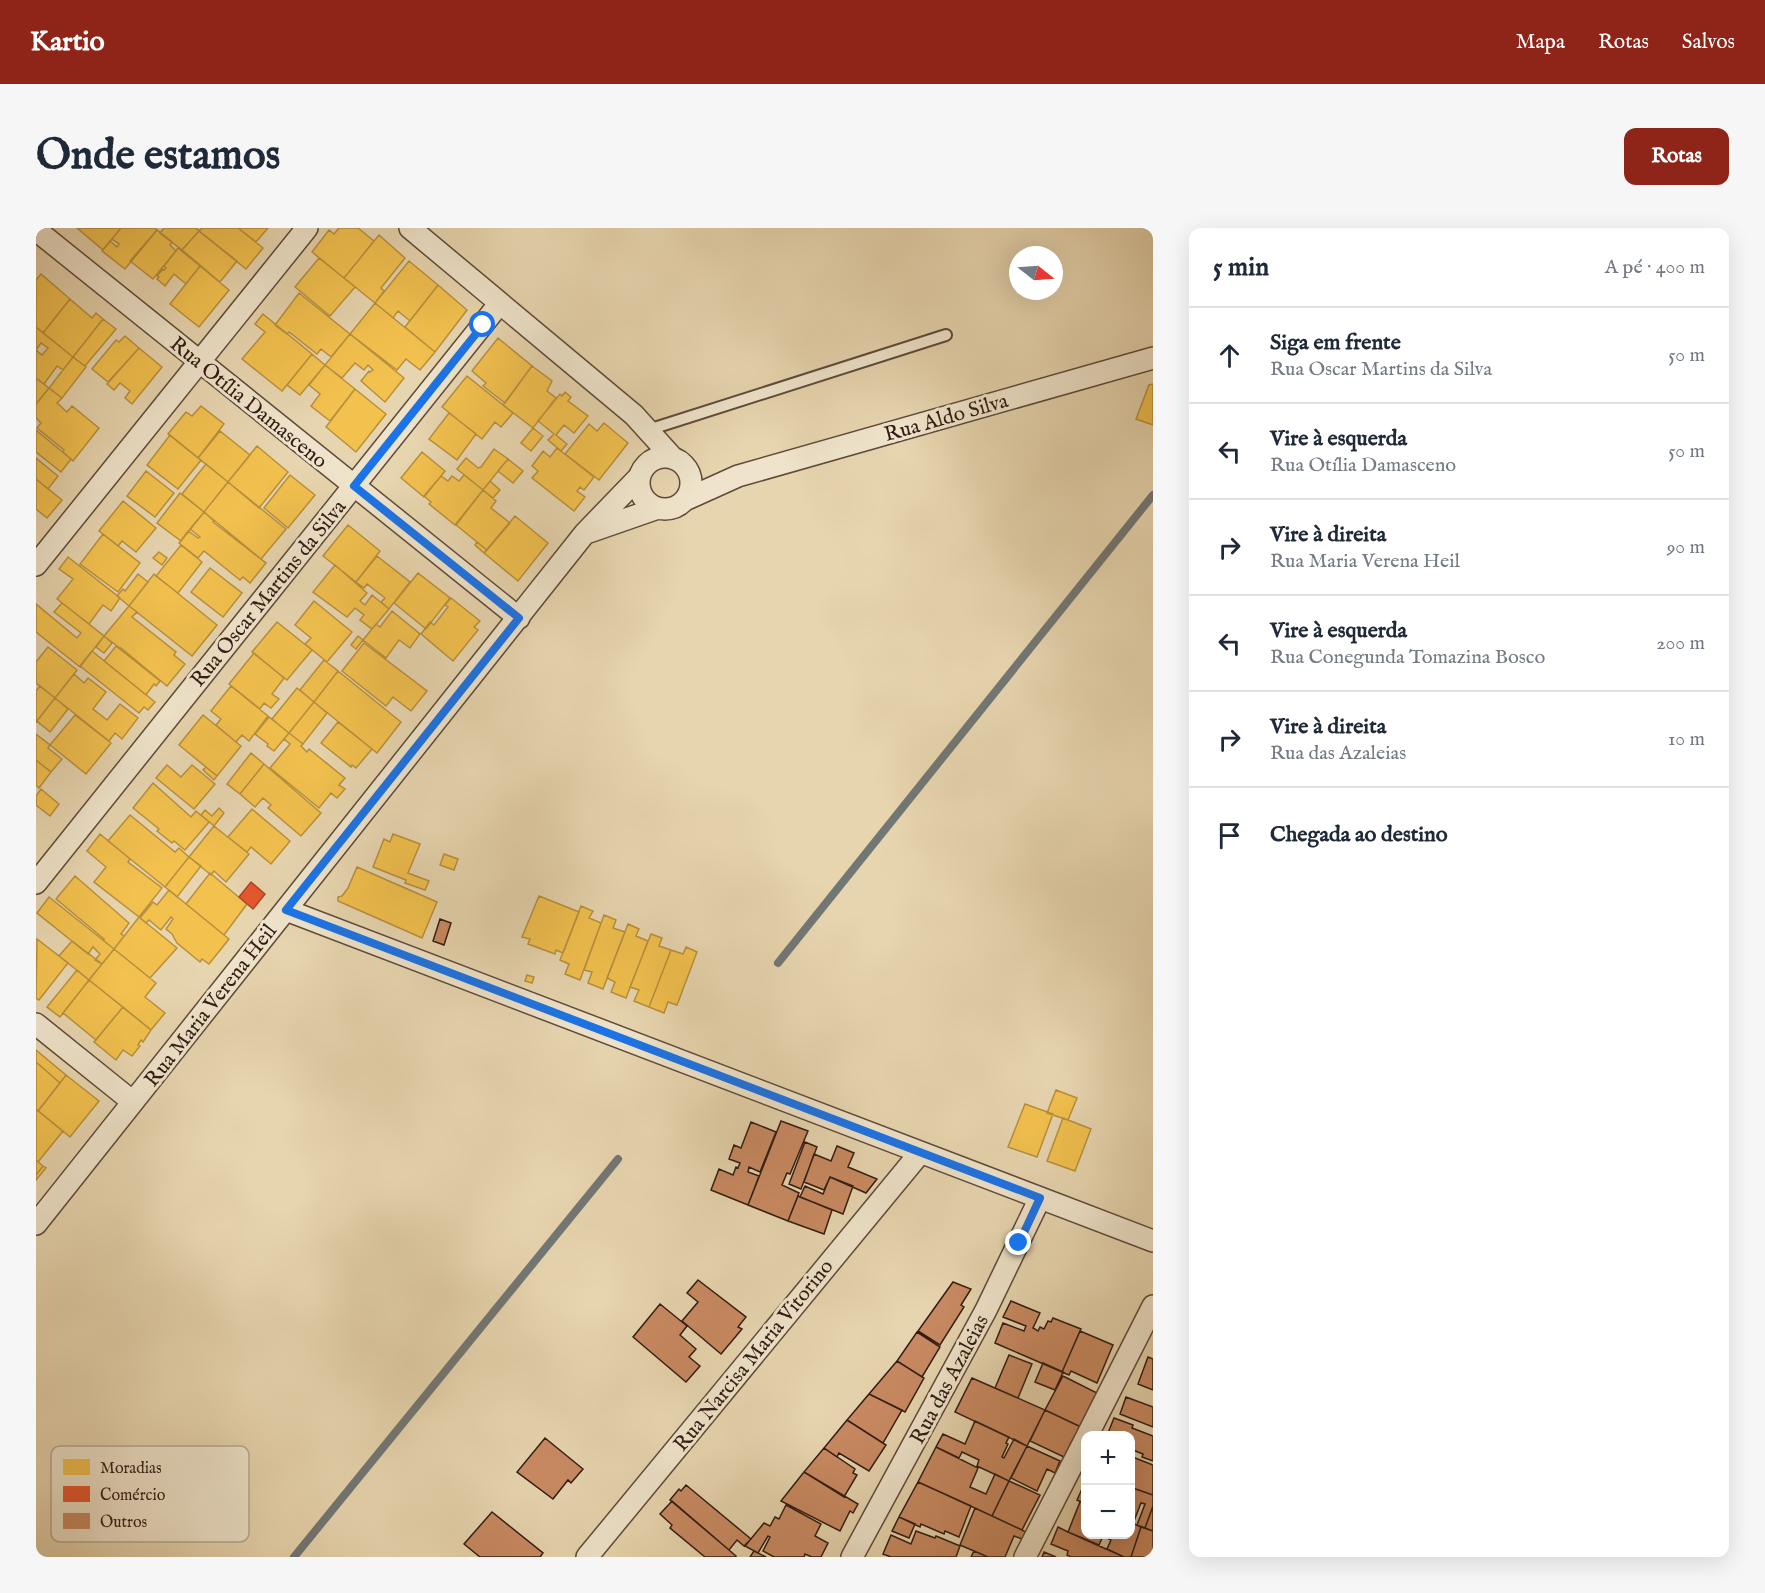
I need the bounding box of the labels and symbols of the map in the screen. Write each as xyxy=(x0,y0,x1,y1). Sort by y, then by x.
north arrow xyxy=(1009,246,1063,300)
route start xyxy=(469,311,495,337)
street label: Rua Otília Damasceno xyxy=(164,331,332,475)
street label: Rua Aldo Silva xyxy=(881,388,1012,449)
street label: Rua Oscar Martins da Silva xyxy=(185,494,354,693)
street label: Rua Maria Verena Heil xyxy=(139,919,283,1093)
route end xyxy=(1005,1229,1031,1255)
street label: Rua Narcisa Maria Vitorino xyxy=(668,1254,840,1458)
street label: Rua das Azaleias xyxy=(905,1310,996,1449)
legend xyxy=(51,1446,249,1542)
text: Moradias xyxy=(100,1459,162,1479)
text: Comércio xyxy=(100,1486,166,1506)
text: Outros xyxy=(100,1513,148,1533)

